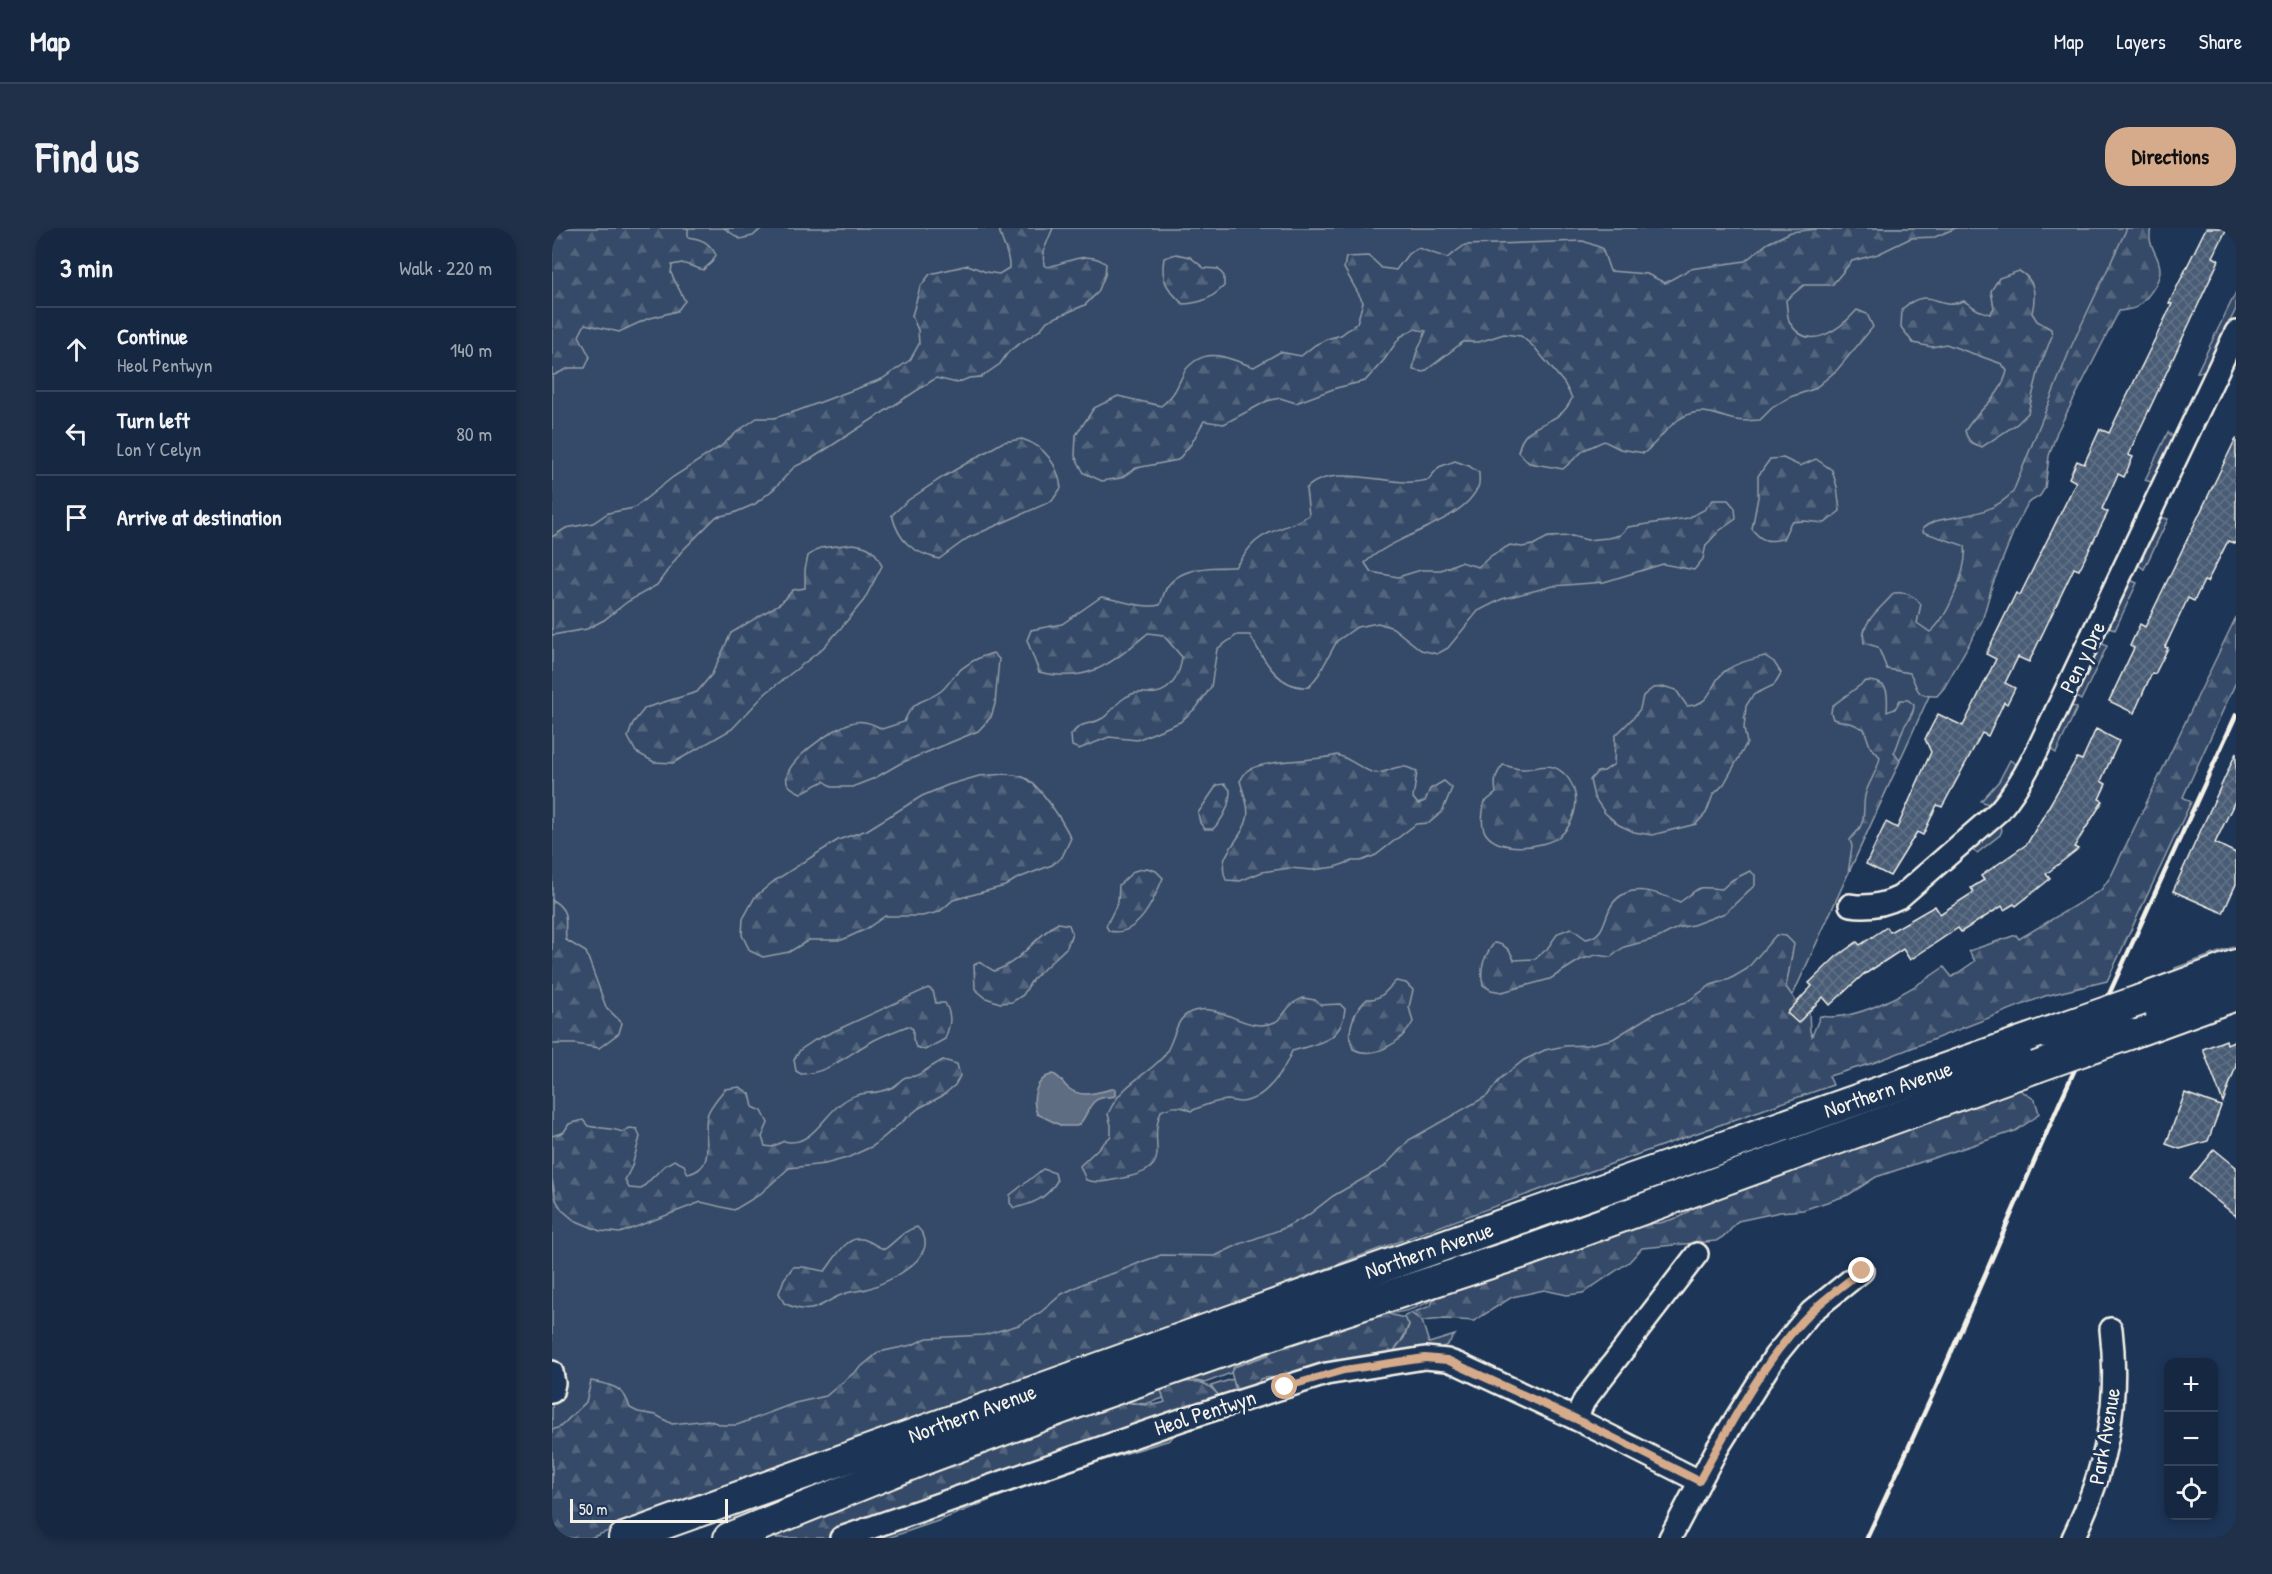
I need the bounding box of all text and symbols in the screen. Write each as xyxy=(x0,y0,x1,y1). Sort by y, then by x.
text: Map xyxy=(30,22,70,60)
text: Map xyxy=(2054,27,2083,56)
text: Layers xyxy=(2116,27,2166,56)
text: Share xyxy=(2199,27,2242,56)
button: Directions xyxy=(2105,127,2236,186)
text: Find us xyxy=(36,128,139,185)
text: 3 min xyxy=(60,250,113,285)
text: Walk · 220 m xyxy=(399,254,492,281)
text: Continue xyxy=(117,321,188,351)
icon: ahead xyxy=(60,333,93,366)
text: 140 m xyxy=(450,336,492,363)
text: Heol Pentwyn xyxy=(117,351,213,378)
text: Turn left xyxy=(117,405,190,435)
icon: left xyxy=(60,417,93,450)
text: 80 m xyxy=(456,420,492,447)
text: Lon Y Celyn xyxy=(117,435,201,462)
icon: arrive xyxy=(60,501,93,534)
text: Arrive at destination xyxy=(117,502,282,532)
street label: Pen y Dre xyxy=(2052,616,2112,698)
street label: Northern Avenue xyxy=(1820,1053,1956,1125)
street label: Northern Avenue xyxy=(1361,1214,1497,1286)
route end xyxy=(1848,1257,1874,1283)
map controls xyxy=(2164,1358,2218,1520)
button: + xyxy=(2164,1358,2218,1412)
route start xyxy=(1271,1373,1297,1399)
street label: Northern Avenue xyxy=(904,1376,1040,1450)
street label: Heol Pentwyn xyxy=(1150,1381,1260,1443)
street label: Park Avenue xyxy=(2081,1385,2127,1487)
button: − xyxy=(2164,1412,2218,1466)
button: locate xyxy=(2164,1466,2218,1520)
scale bar xyxy=(570,1496,728,1524)
text: 50 m xyxy=(579,1498,608,1520)

